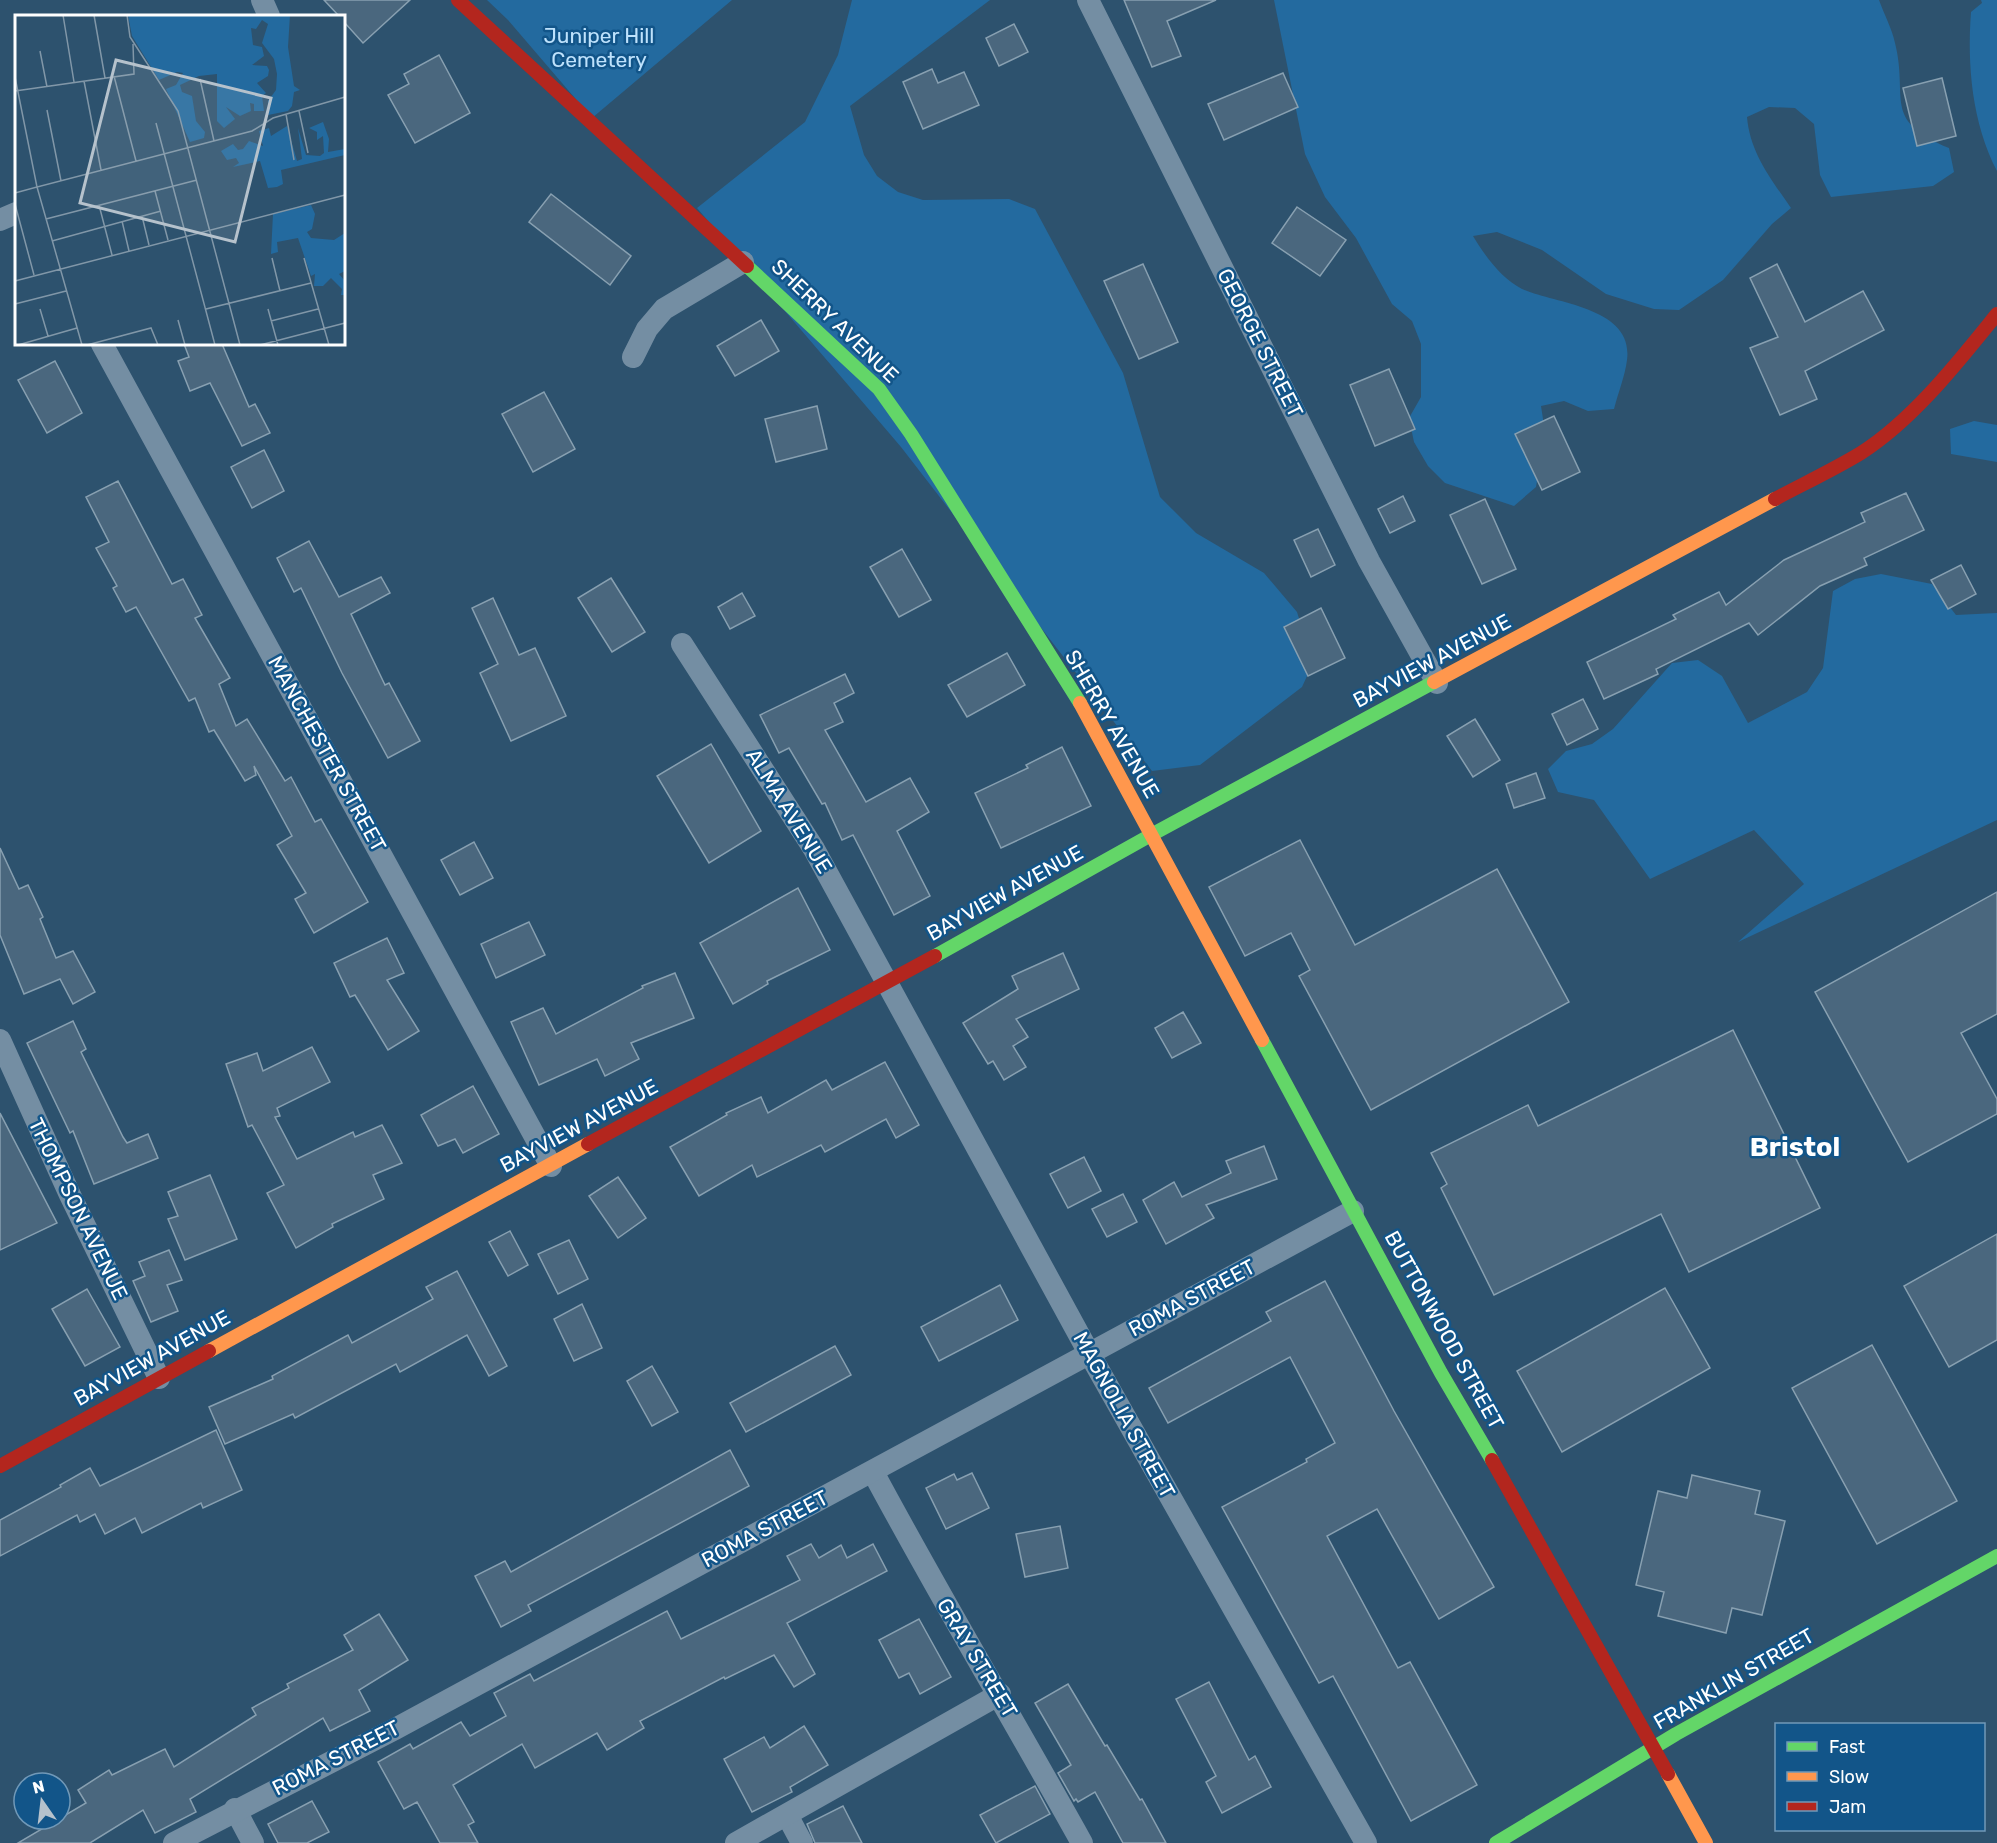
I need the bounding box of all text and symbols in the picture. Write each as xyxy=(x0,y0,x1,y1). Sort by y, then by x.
inset map xyxy=(15,15,345,345)
park label: Juniper Hill Cemetery xyxy=(544,23,654,72)
street label: SHERRY AVENUE xyxy=(767,254,904,388)
street label: GEORGE STREET xyxy=(1212,264,1309,421)
street label: BAYVIEW AVENUE xyxy=(1349,608,1515,713)
street label: SHERRY AVENUE xyxy=(1060,645,1165,802)
street label: MANCHESTER STREET xyxy=(263,651,392,856)
street label: ALMA AVENUE xyxy=(741,744,838,878)
street label: BAYVIEW AVENUE xyxy=(922,839,1087,946)
street label: BAYVIEW AVENUE xyxy=(496,1073,662,1178)
street label: THOMPSON AVENUE xyxy=(23,1114,133,1304)
district label: Bristol xyxy=(1750,1131,1840,1163)
street label: BUTTONWOOD STREET xyxy=(1380,1226,1509,1433)
street label: ROMA STREET xyxy=(1124,1254,1259,1341)
street label: BAYVIEW AVENUE xyxy=(69,1304,234,1411)
street label: MAGNOLIA STREET xyxy=(1068,1327,1181,1502)
street label: ROMA STREET xyxy=(697,1485,832,1572)
street label: GRAY STREET xyxy=(932,1593,1023,1722)
street label: FRANKLIN STREET xyxy=(1649,1622,1818,1735)
street label: ROMA STREET xyxy=(268,1715,404,1800)
legend xyxy=(1775,1723,1985,1831)
text: Fast xyxy=(1829,1736,1865,1758)
text: Slow xyxy=(1829,1766,1869,1788)
north arrow xyxy=(12,1771,72,1831)
text: N xyxy=(31,1776,46,1798)
text: Jam xyxy=(1829,1796,1866,1818)

